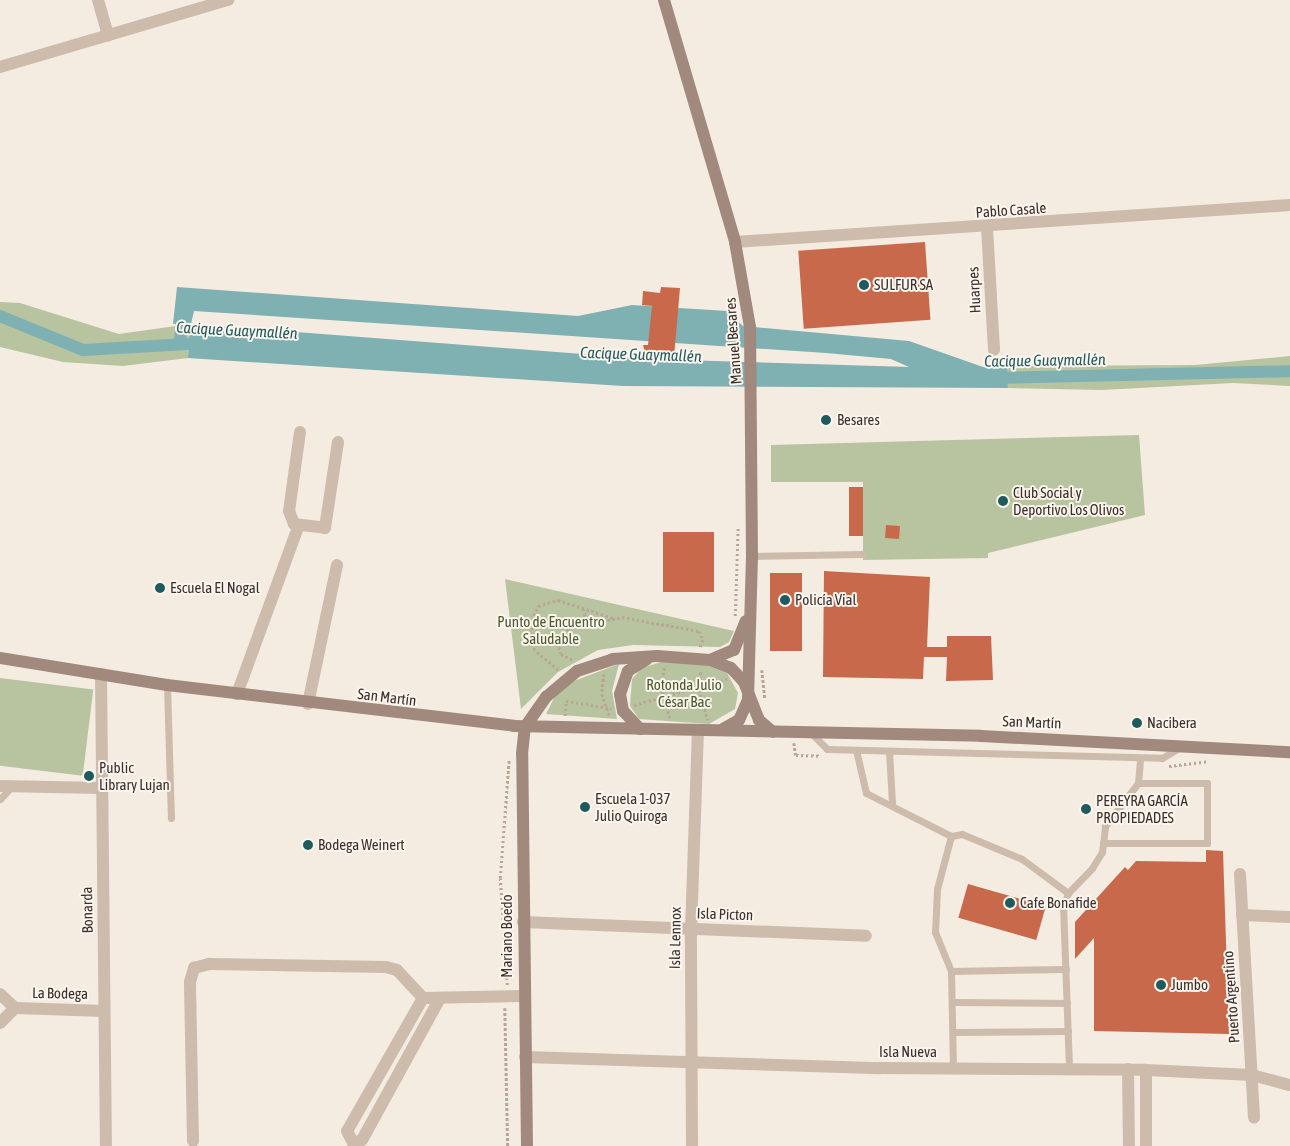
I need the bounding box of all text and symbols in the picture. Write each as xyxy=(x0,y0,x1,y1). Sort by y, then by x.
street label: Pablo Casale xyxy=(975,199,1047,221)
street label: Huarpes xyxy=(964,266,984,314)
place label: SULFUR SA xyxy=(874,276,933,294)
marker: SULFUR SA xyxy=(858,279,870,291)
street label: Manuel Besares xyxy=(721,297,745,385)
water label: Cacique Guaymallén xyxy=(176,317,298,343)
water label: Cacique Guaymallén xyxy=(580,342,702,366)
water label: Cacique Guaymallén xyxy=(984,349,1106,371)
place label: Besares xyxy=(837,411,880,429)
marker: Besares xyxy=(819,413,833,427)
place label: Club Social y Deportivo Los Olivos xyxy=(1013,483,1124,518)
marker: Club Social y Deportivo Los Olivos xyxy=(997,495,1009,507)
place label: Escuela El Nogal xyxy=(170,579,260,597)
marker: Escuela El Nogal xyxy=(154,582,166,594)
place label: Policía Vial xyxy=(795,591,856,609)
marker: Policía Vial xyxy=(779,594,791,606)
park label: Punto de Encuentro Saludable xyxy=(497,612,605,647)
park label: Rotonda Julio César Bac xyxy=(646,675,722,710)
street label: San Martín xyxy=(357,684,417,710)
street label: San Martín xyxy=(1002,712,1062,732)
place label: Nacibera xyxy=(1147,714,1197,732)
marker: Nacibera xyxy=(1131,717,1143,729)
place label: Public Library Lujan xyxy=(99,758,170,793)
marker: Public Library Lujan xyxy=(83,770,95,782)
place label: Escuela 1-037 Julio Quiroga xyxy=(595,789,670,824)
place label: PEREYRA GARCÍA PROPIEDADES xyxy=(1096,791,1188,826)
marker: Escuela 1-037 Julio Quiroga xyxy=(579,801,591,813)
marker: PEREYRA GARCÍA PROPIEDADES xyxy=(1080,803,1092,815)
place label: Bodega Weinert xyxy=(318,836,405,854)
marker: Bodega Weinert xyxy=(302,839,314,851)
street label: Bonarda xyxy=(78,886,96,934)
street label: Mariano Boedo xyxy=(498,894,516,978)
place label: Cafe Bonafide xyxy=(1020,894,1097,912)
marker: Cafe Bonafide xyxy=(1004,897,1016,909)
street label: Isla Picton xyxy=(696,904,754,924)
street label: Isla Lennox xyxy=(665,907,685,969)
street label: Puerto Argentino xyxy=(1219,950,1243,1044)
place label: Jumbo xyxy=(1171,976,1208,994)
marker: Jumbo xyxy=(1155,979,1167,991)
street label: La Bodega xyxy=(32,984,88,1002)
street label: Isla Nueva xyxy=(879,1043,937,1061)

